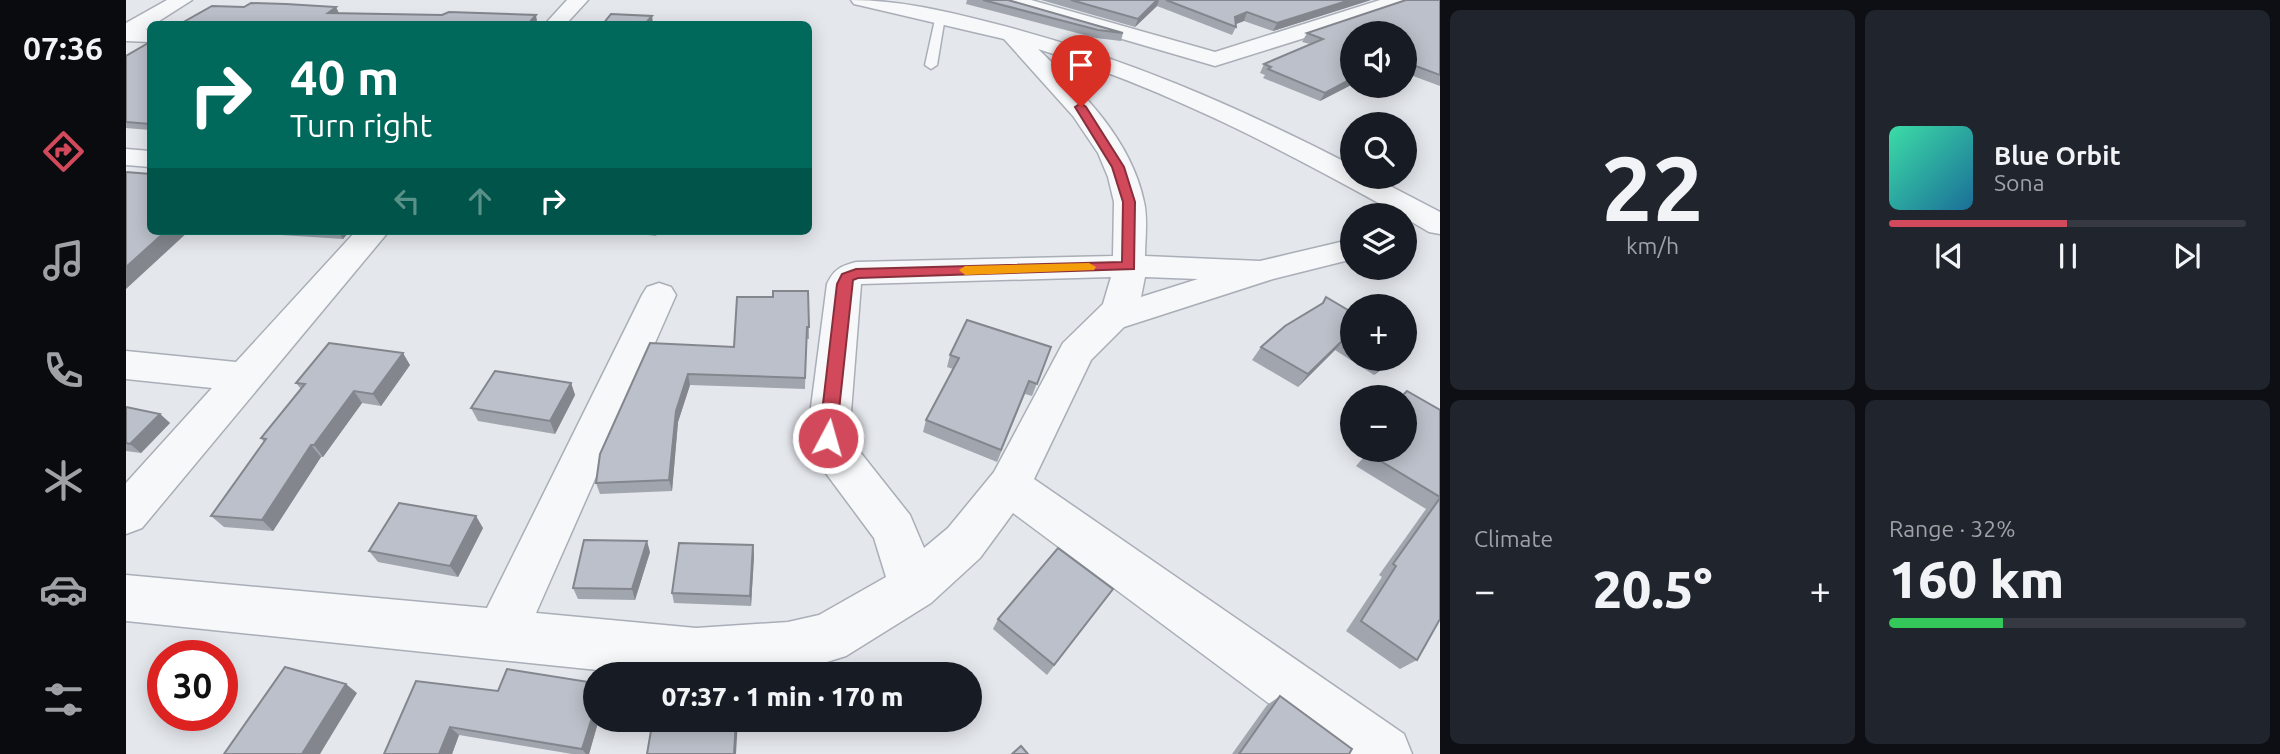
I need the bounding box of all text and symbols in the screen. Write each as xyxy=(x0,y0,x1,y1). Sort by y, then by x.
map controls xyxy=(1340,21,1417,462)
button: sound xyxy=(1340,21,1417,98)
text: 07:36 xyxy=(23,30,103,66)
pin xyxy=(1051,35,1111,107)
icon: arrive xyxy=(1062,46,1100,84)
icon: right xyxy=(175,49,266,140)
text: 40 m xyxy=(290,49,399,104)
text: Turn right xyxy=(290,107,432,143)
button: search xyxy=(1340,112,1417,189)
icon: directions xyxy=(39,127,88,176)
text: 22 xyxy=(1601,136,1704,238)
text: Blue Orbit xyxy=(1994,141,2121,170)
text: Sona xyxy=(1994,170,2044,195)
icon: left xyxy=(388,182,426,220)
icon: ahead xyxy=(461,182,499,220)
icon: right xyxy=(534,182,572,220)
button: layers xyxy=(1340,203,1417,280)
text: km/h xyxy=(1626,233,1679,258)
icon: music xyxy=(39,236,88,285)
icon: previous xyxy=(1930,237,1968,275)
icon: pause xyxy=(2049,237,2087,275)
icon: next xyxy=(2168,237,2206,275)
button: + xyxy=(1340,294,1417,371)
icon: phone xyxy=(39,346,88,395)
button: − xyxy=(1340,385,1417,462)
position arrow xyxy=(791,401,865,475)
icon: climate xyxy=(39,456,88,505)
text: Range · 32% xyxy=(1889,516,2016,541)
text: Climate xyxy=(1474,526,1553,551)
text: 160 km xyxy=(1889,550,2064,608)
text: 20.5° xyxy=(1593,560,1712,618)
icon: car xyxy=(39,565,88,614)
text: − xyxy=(1474,569,1495,611)
text: + xyxy=(1810,569,1831,611)
speed limit sign: 30 xyxy=(147,640,238,731)
icon: filters xyxy=(39,675,88,724)
text: 07:37 · 1 min · 170 m xyxy=(662,682,903,711)

